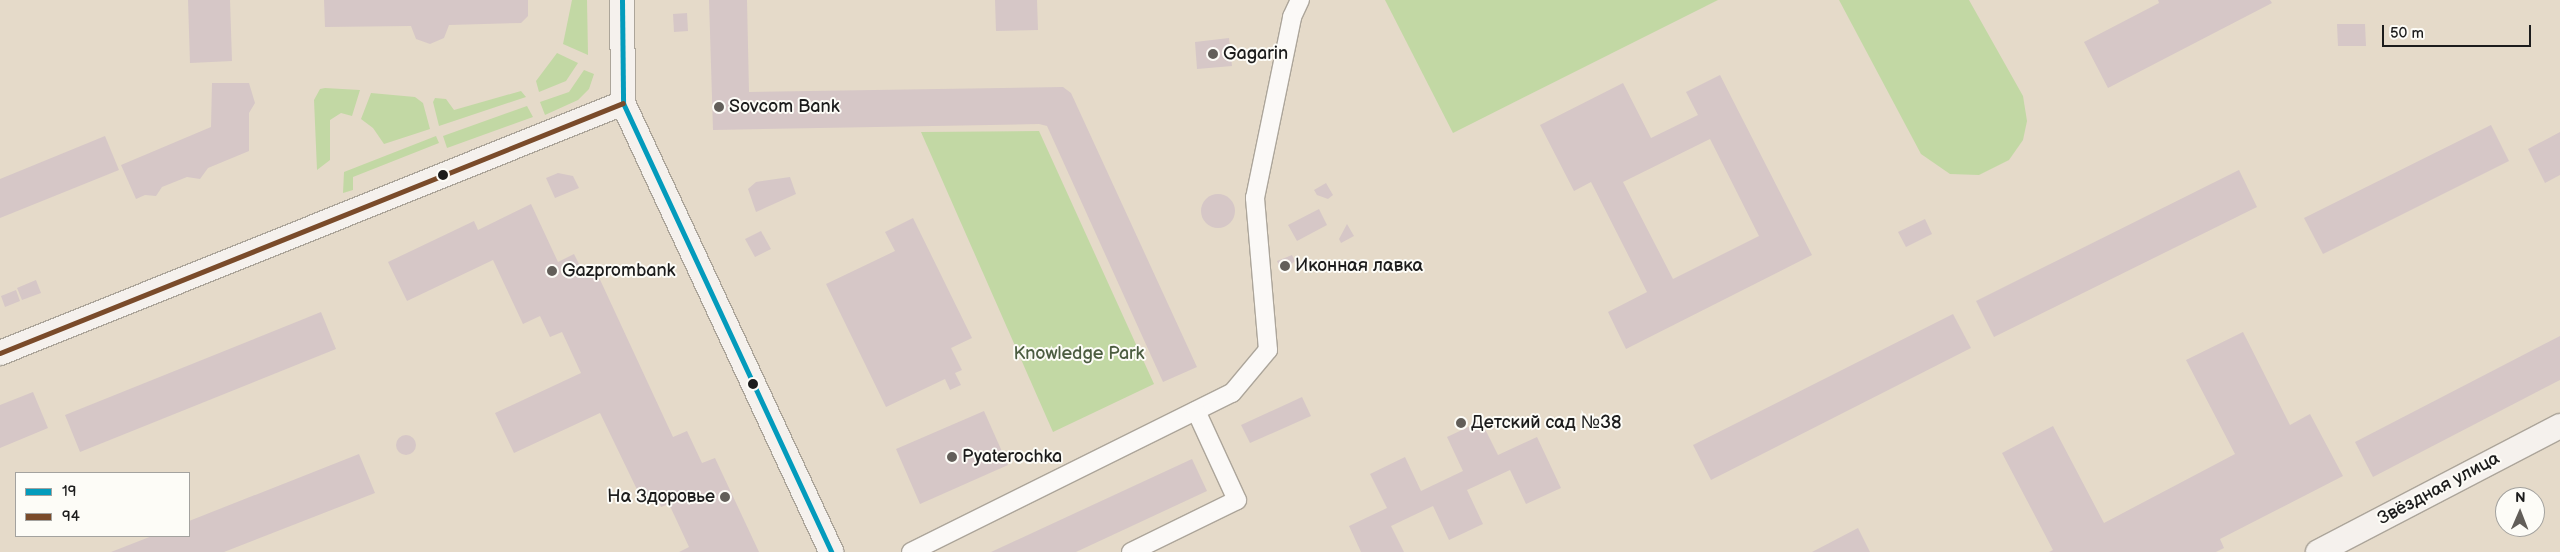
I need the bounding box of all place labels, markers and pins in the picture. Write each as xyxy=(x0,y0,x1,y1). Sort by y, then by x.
place label: Gagarin xyxy=(1223,43,1288,65)
marker: Gagarin xyxy=(1207,48,1219,60)
place label: Sovcom Bank xyxy=(729,96,839,118)
marker: Sovcom Bank xyxy=(713,101,725,113)
unlabelled marker xyxy=(438,170,448,180)
place label: Иконная лавка xyxy=(1295,255,1423,277)
place label: Gazprombank xyxy=(562,260,675,282)
marker: Иконная лавка xyxy=(1279,260,1291,272)
marker: Gazprombank xyxy=(546,265,558,277)
unlabelled marker xyxy=(748,379,758,389)
place label: Детский сад №38 xyxy=(1471,412,1622,434)
marker: Детский сад №38 xyxy=(1455,417,1467,429)
place label: Pyaterochka xyxy=(962,446,1062,468)
marker: Pyaterochka xyxy=(946,451,958,463)
place label: На Здоровье xyxy=(607,486,715,508)
marker: На Здоровье xyxy=(719,491,731,503)

